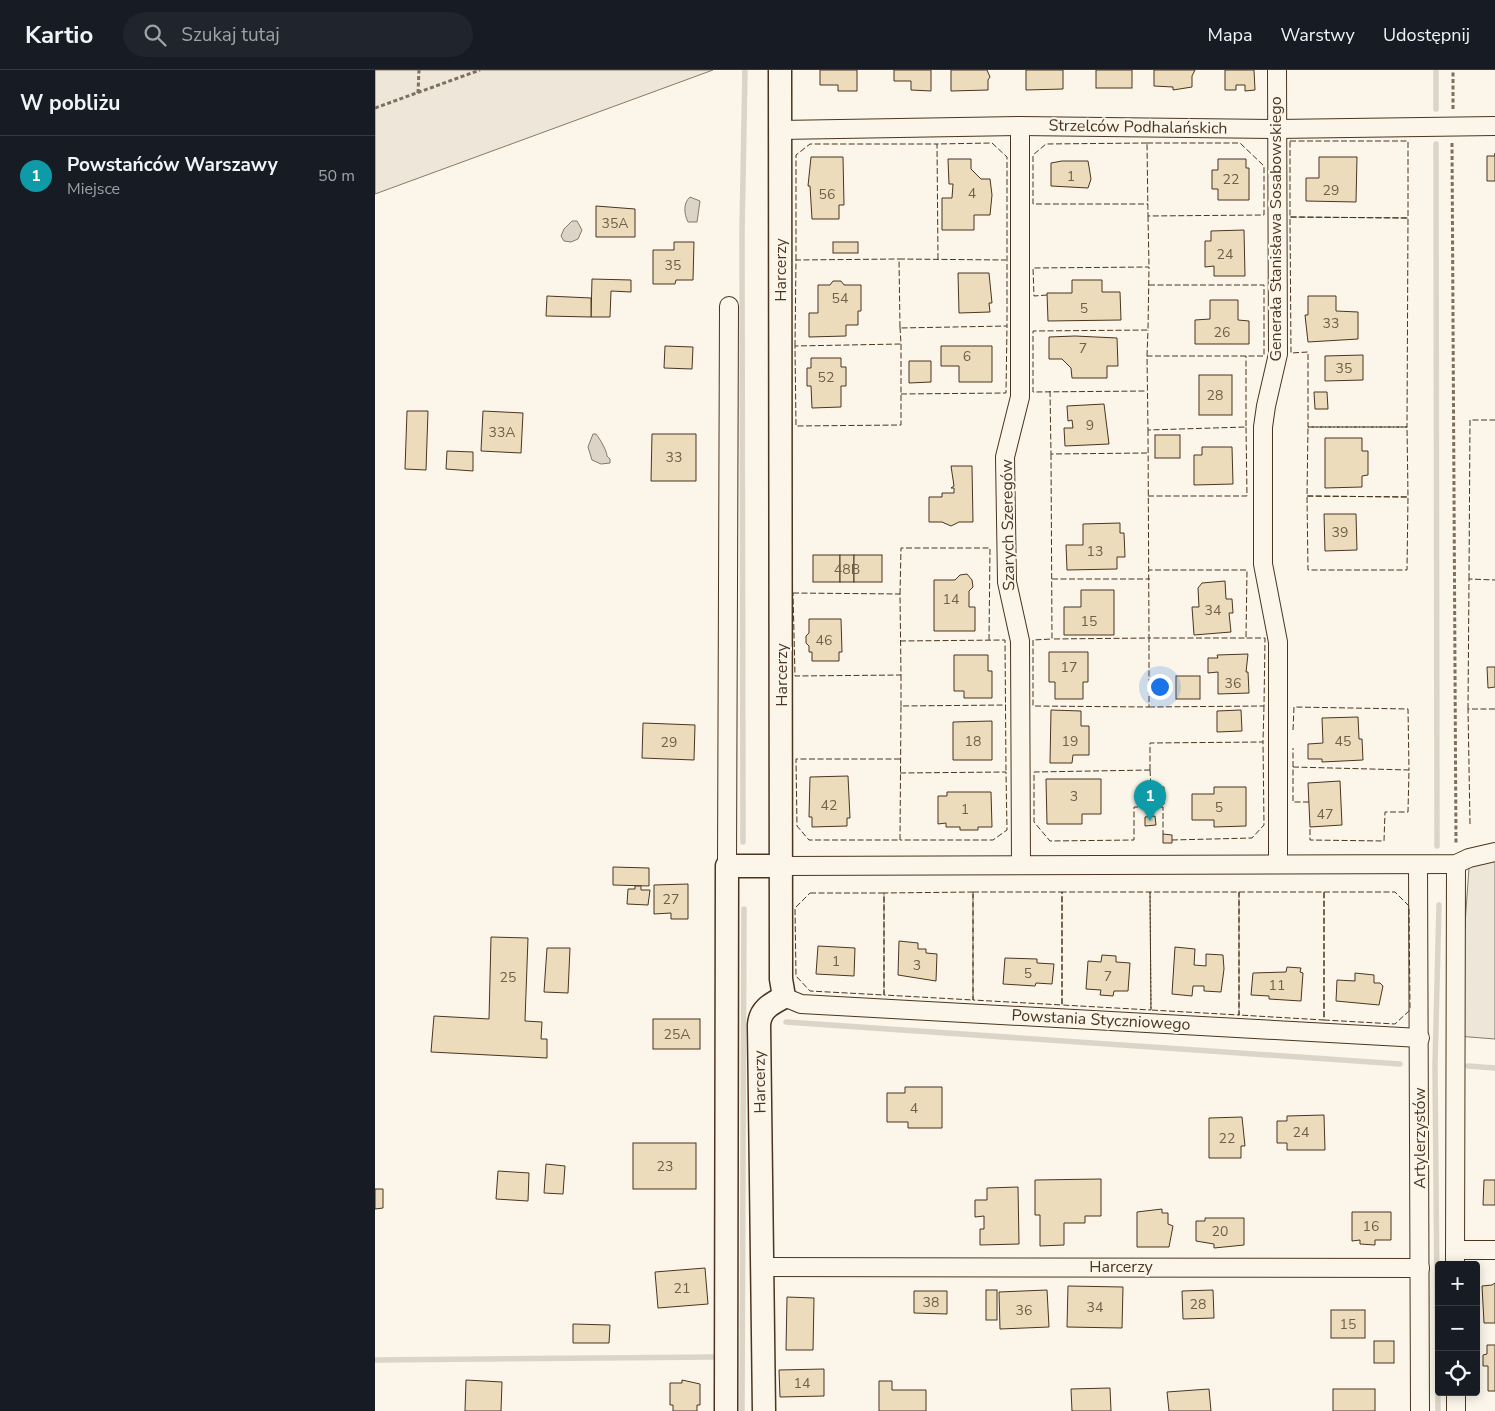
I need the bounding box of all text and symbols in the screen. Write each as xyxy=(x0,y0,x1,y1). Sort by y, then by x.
search box xyxy=(123,12,473,57)
text: Kartio xyxy=(25,19,93,51)
icon: search xyxy=(141,21,169,49)
text: Szukaj tutaj xyxy=(181,22,280,48)
text: Mapa xyxy=(1208,23,1252,47)
text: Warstwy xyxy=(1280,23,1355,47)
text: Udostępnij xyxy=(1383,23,1470,47)
text: W pobliżu xyxy=(20,89,121,117)
street label: Generała Stanisława Sosabowskiego xyxy=(1265,96,1287,362)
street label: Strzelców Podhalańskich xyxy=(1048,114,1228,140)
text: Powstańców Warszawy xyxy=(67,152,278,178)
text: 1 xyxy=(31,165,41,187)
text: 50 m xyxy=(318,165,355,187)
house number: 1 xyxy=(1067,167,1075,186)
house number: 22 xyxy=(1223,170,1239,189)
text: Miejsce xyxy=(67,178,120,200)
house number: 29 xyxy=(1323,181,1339,200)
house number: 4 xyxy=(968,184,976,203)
house number: 56 xyxy=(819,185,835,204)
house number: 35A xyxy=(601,214,629,233)
street label: Harcerzy xyxy=(770,238,792,302)
house number: 24 xyxy=(1217,245,1233,264)
house number: 35 xyxy=(665,256,681,275)
house number: 54 xyxy=(832,289,848,308)
house number: 5 xyxy=(1080,299,1088,318)
house number: 33 xyxy=(1323,314,1339,333)
house number: 26 xyxy=(1214,323,1230,342)
house number: 7 xyxy=(1079,339,1087,358)
house number: 6 xyxy=(963,347,971,366)
house number: 35 xyxy=(1336,359,1352,378)
house number: 52 xyxy=(818,368,834,387)
house number: 28 xyxy=(1207,386,1223,405)
house number: 9 xyxy=(1086,416,1094,435)
house number: 33A xyxy=(488,423,516,442)
house number: 33 xyxy=(666,448,682,467)
street label: Szarych Szeregów xyxy=(996,458,1020,591)
house number: 39 xyxy=(1332,523,1348,542)
house number: 13 xyxy=(1087,542,1103,561)
house number: 48B xyxy=(834,560,860,579)
house number: 14 xyxy=(943,590,959,609)
house number: 34 xyxy=(1205,601,1221,620)
house number: 15 xyxy=(1081,612,1097,631)
house number: 46 xyxy=(816,631,832,650)
street label: Harcerzy xyxy=(771,643,793,707)
house number: 17 xyxy=(1061,658,1077,677)
your location xyxy=(1147,674,1173,700)
house number: 36 xyxy=(1225,674,1241,693)
house number: 18 xyxy=(965,732,981,751)
house number: 19 xyxy=(1062,732,1078,751)
house number: 45 xyxy=(1335,732,1351,751)
house number: 29 xyxy=(661,733,677,752)
pin: 1 xyxy=(1134,780,1166,821)
house number: 3 xyxy=(1070,787,1078,806)
house number: 42 xyxy=(821,796,837,815)
house number: 5 xyxy=(1215,798,1223,817)
house number: 1 xyxy=(961,800,969,819)
house number: 47 xyxy=(1317,805,1333,824)
house number: 27 xyxy=(663,890,679,909)
house number: 1 xyxy=(832,952,840,971)
house number: 3 xyxy=(913,956,921,975)
house number: 5 xyxy=(1024,964,1032,983)
house number: 7 xyxy=(1104,967,1112,986)
house number: 25 xyxy=(500,968,516,987)
house number: 11 xyxy=(1269,976,1285,995)
street label: Powstania Styczniowego xyxy=(1011,1004,1191,1036)
house number: 25A xyxy=(663,1025,691,1044)
street label: Harcerzy xyxy=(748,1049,772,1114)
street label: Artylerzystów xyxy=(1409,1087,1431,1189)
house number: 4 xyxy=(910,1099,918,1118)
house number: 24 xyxy=(1293,1123,1309,1142)
house number: 22 xyxy=(1219,1129,1235,1148)
house number: 23 xyxy=(657,1157,673,1176)
house number: 16 xyxy=(1363,1217,1379,1236)
house number: 20 xyxy=(1212,1222,1228,1241)
street label: Harcerzy xyxy=(1089,1256,1153,1278)
map controls xyxy=(1435,1261,1480,1396)
button: + xyxy=(1435,1261,1480,1306)
house number: 21 xyxy=(674,1279,690,1298)
house number: 38 xyxy=(923,1293,939,1312)
house number: 28 xyxy=(1190,1295,1206,1314)
house number: 34 xyxy=(1087,1298,1103,1317)
house number: 36 xyxy=(1016,1301,1032,1320)
button: − xyxy=(1435,1306,1480,1351)
house number: 15 xyxy=(1340,1315,1356,1334)
button: locate xyxy=(1435,1351,1480,1396)
house number: 14 xyxy=(794,1374,810,1393)

